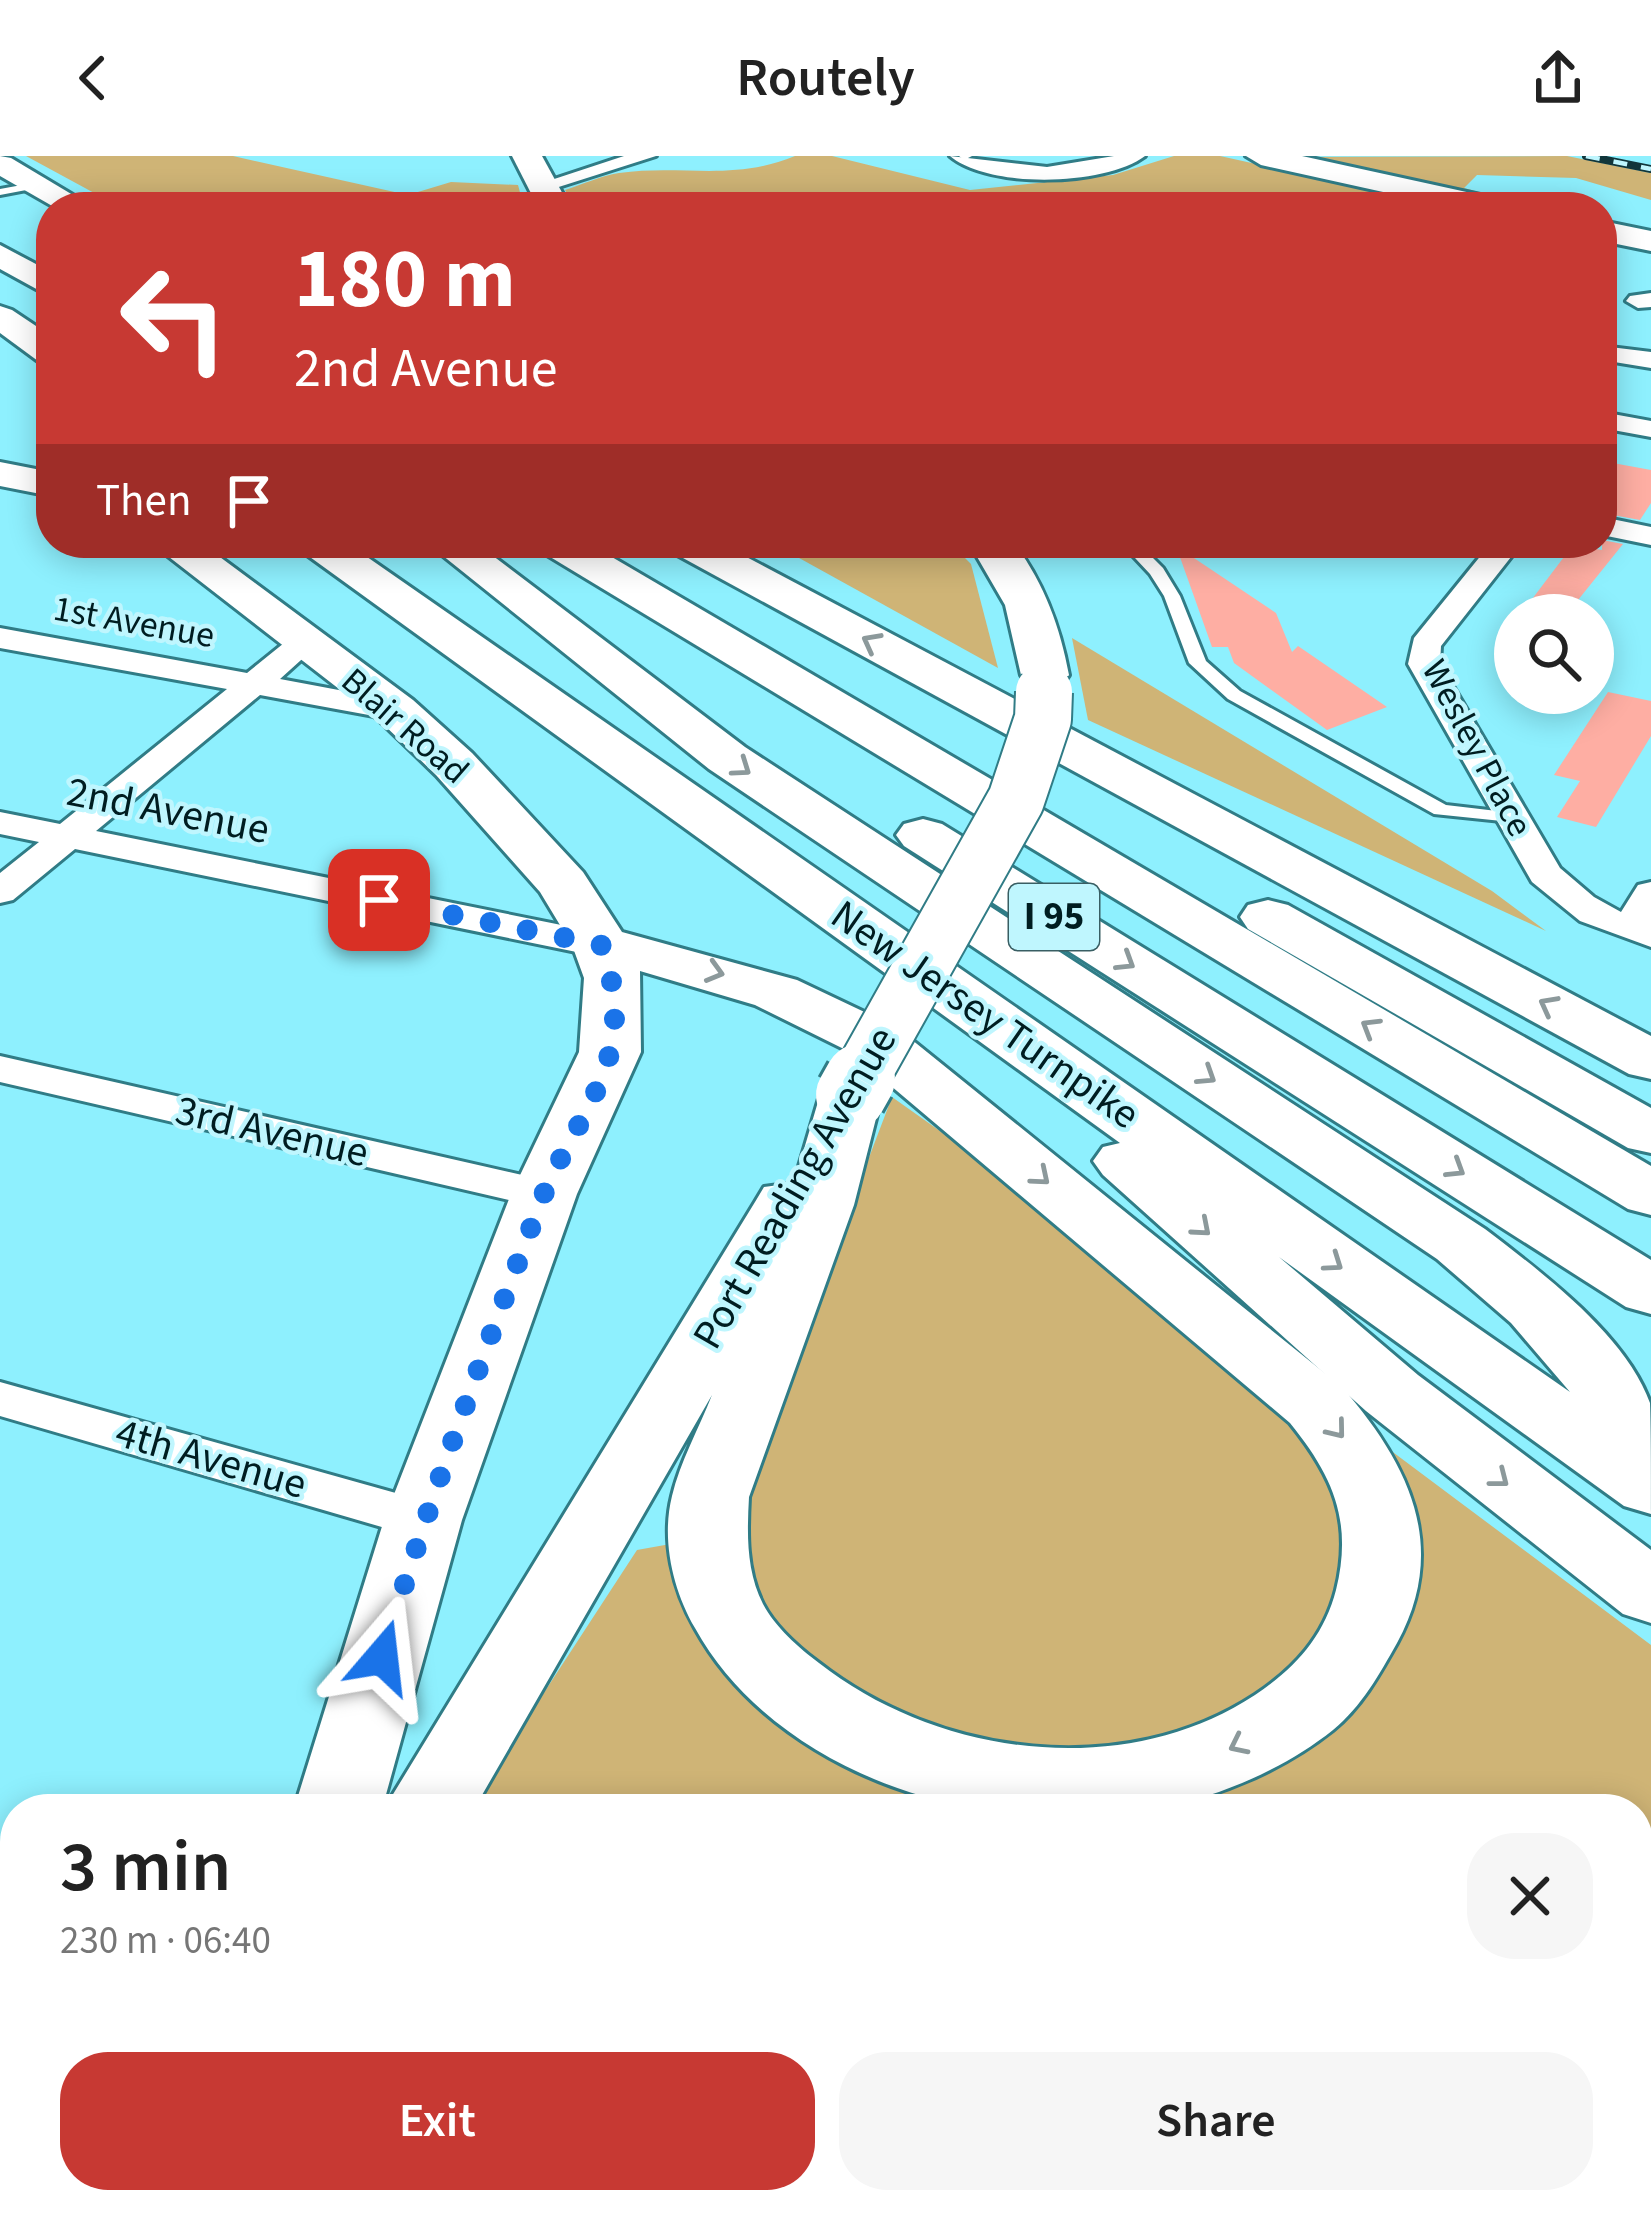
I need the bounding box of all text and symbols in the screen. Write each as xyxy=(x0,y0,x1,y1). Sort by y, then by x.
text: Routely xyxy=(736,40,915,117)
icon: back xyxy=(60,45,126,111)
icon: share xyxy=(1525,45,1591,111)
text: 180 m xyxy=(294,220,516,340)
icon: left xyxy=(96,240,252,396)
text: 2nd Avenue xyxy=(294,331,558,408)
icon: arrive xyxy=(216,468,282,534)
text: Then xyxy=(96,469,192,533)
street label: 1st Avenue xyxy=(50,583,218,661)
map controls xyxy=(1494,594,1614,714)
button: search xyxy=(1494,594,1614,714)
one-way arrow xyxy=(863,633,884,656)
street label: Wesley Place xyxy=(1409,651,1545,845)
street label: Blair Road xyxy=(330,656,480,796)
one-way arrow xyxy=(728,754,750,776)
street label: 2nd Avenue xyxy=(62,762,274,860)
pin xyxy=(328,849,430,951)
icon: arrive xyxy=(346,867,412,933)
road number: I 95 xyxy=(1009,884,1099,950)
street label: New Jersey Turnpike xyxy=(819,886,1151,1144)
one-way arrow xyxy=(1113,948,1135,970)
one-way arrow xyxy=(704,958,725,983)
one-way arrow xyxy=(1539,996,1560,1019)
street label: Port Reading Avenue xyxy=(678,1016,912,1360)
one-way arrow xyxy=(1361,1019,1383,1042)
one-way arrow xyxy=(1193,1062,1215,1084)
street label: 3rd Avenue xyxy=(170,1081,374,1183)
one-way arrow xyxy=(1443,1155,1465,1177)
one-way arrow xyxy=(1027,1163,1049,1185)
one-way arrow xyxy=(1189,1213,1211,1235)
one-way arrow xyxy=(1321,1249,1343,1271)
street label: 4th Avenue xyxy=(109,1403,313,1515)
one-way arrow xyxy=(1323,1416,1344,1438)
one-way arrow xyxy=(1487,1465,1509,1487)
position arrow xyxy=(319,1594,445,1720)
one-way arrow xyxy=(1229,1731,1251,1754)
text: 3 min xyxy=(60,1816,231,1919)
button: close xyxy=(1467,1833,1593,1959)
text: 230 m · 06:40 xyxy=(60,1913,271,1969)
button: Exit xyxy=(60,2052,815,2190)
button: Share xyxy=(839,2052,1593,2190)

